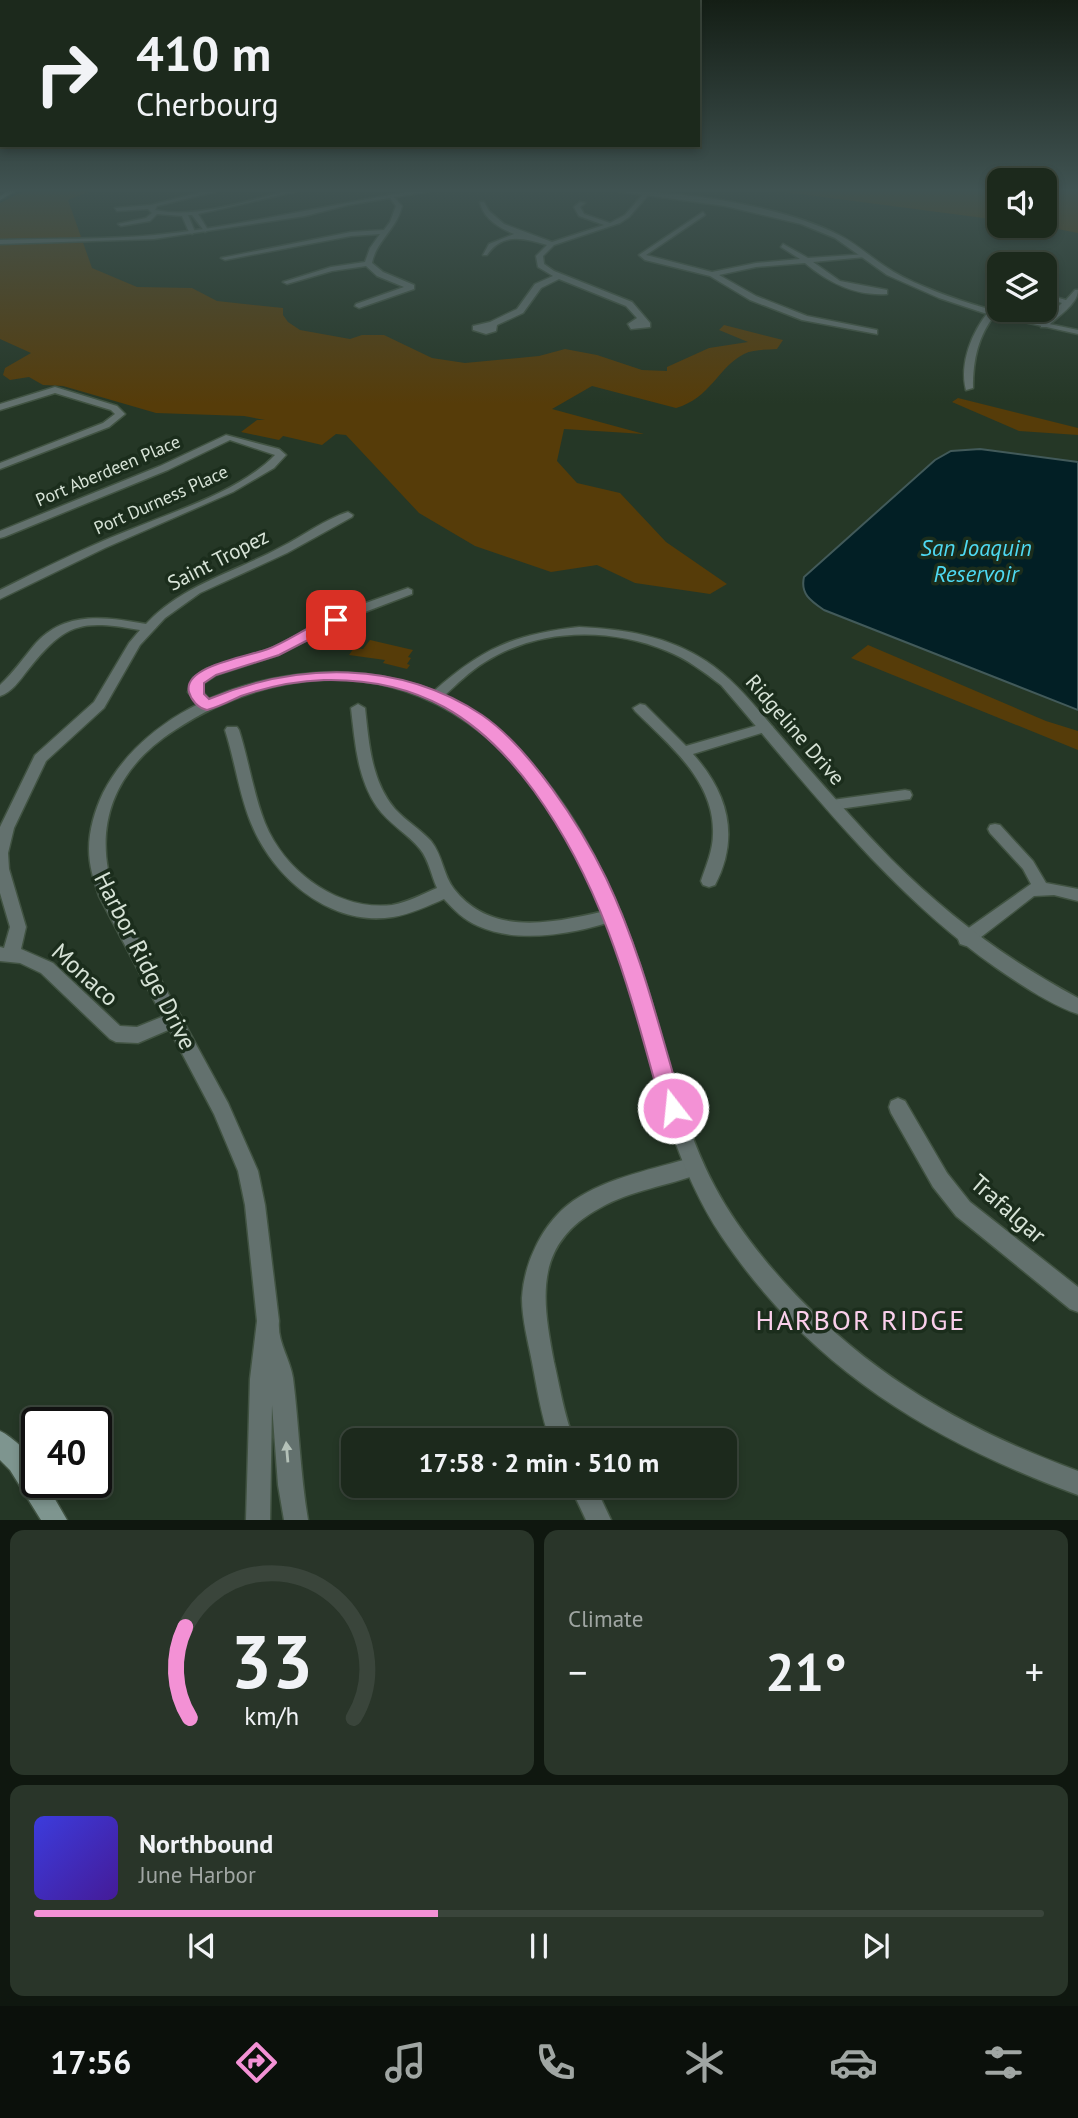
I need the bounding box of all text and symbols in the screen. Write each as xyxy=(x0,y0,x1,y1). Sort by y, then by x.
text: 410 m xyxy=(136,21,271,85)
icon: right xyxy=(21,28,112,119)
text: Cherbourg xyxy=(136,83,279,125)
map controls xyxy=(987,168,1057,322)
button: sound xyxy=(987,168,1057,238)
button: layers xyxy=(987,252,1057,322)
street label: Port Aberdeen Place xyxy=(32,430,184,511)
street label: Port Durness Place xyxy=(90,460,231,539)
street label: Saint Tropez xyxy=(163,523,273,597)
water label: San Joaquin Reservoir xyxy=(920,533,1032,588)
pin xyxy=(306,590,366,650)
icon: arrive xyxy=(317,601,355,639)
street label: Ridgeline Drive xyxy=(740,669,851,791)
street label: Harbor Ridge Drive xyxy=(87,867,204,1055)
street label: Monaco xyxy=(45,936,125,1013)
position arrow xyxy=(636,1071,710,1145)
street label: Trafalgar xyxy=(964,1167,1053,1250)
district label: HARBOR RIDGE xyxy=(756,1301,966,1338)
speed limit sign: 40 xyxy=(21,1407,112,1498)
one-way arrow xyxy=(281,1441,292,1463)
text: 17:58 · 2 min · 510 m xyxy=(419,1446,659,1479)
text: Climate xyxy=(568,1604,643,1633)
text: 33 xyxy=(231,1615,313,1709)
text: 21° xyxy=(765,1638,847,1705)
text: − xyxy=(568,1647,587,1696)
text: + xyxy=(1025,1647,1044,1696)
text: km/h xyxy=(245,1700,299,1732)
text: Northbound xyxy=(139,1827,273,1860)
text: June Harbor xyxy=(139,1860,256,1889)
icon: previous xyxy=(183,1927,221,1965)
icon: pause xyxy=(520,1927,558,1965)
icon: next xyxy=(857,1927,895,1965)
icon: directions xyxy=(232,2038,281,2087)
icon: music xyxy=(381,2038,430,2087)
icon: phone xyxy=(531,2038,580,2087)
icon: climate xyxy=(680,2038,729,2087)
icon: car xyxy=(829,2038,878,2087)
icon: filters xyxy=(979,2038,1028,2087)
text: 17:56 xyxy=(50,2041,131,2083)

